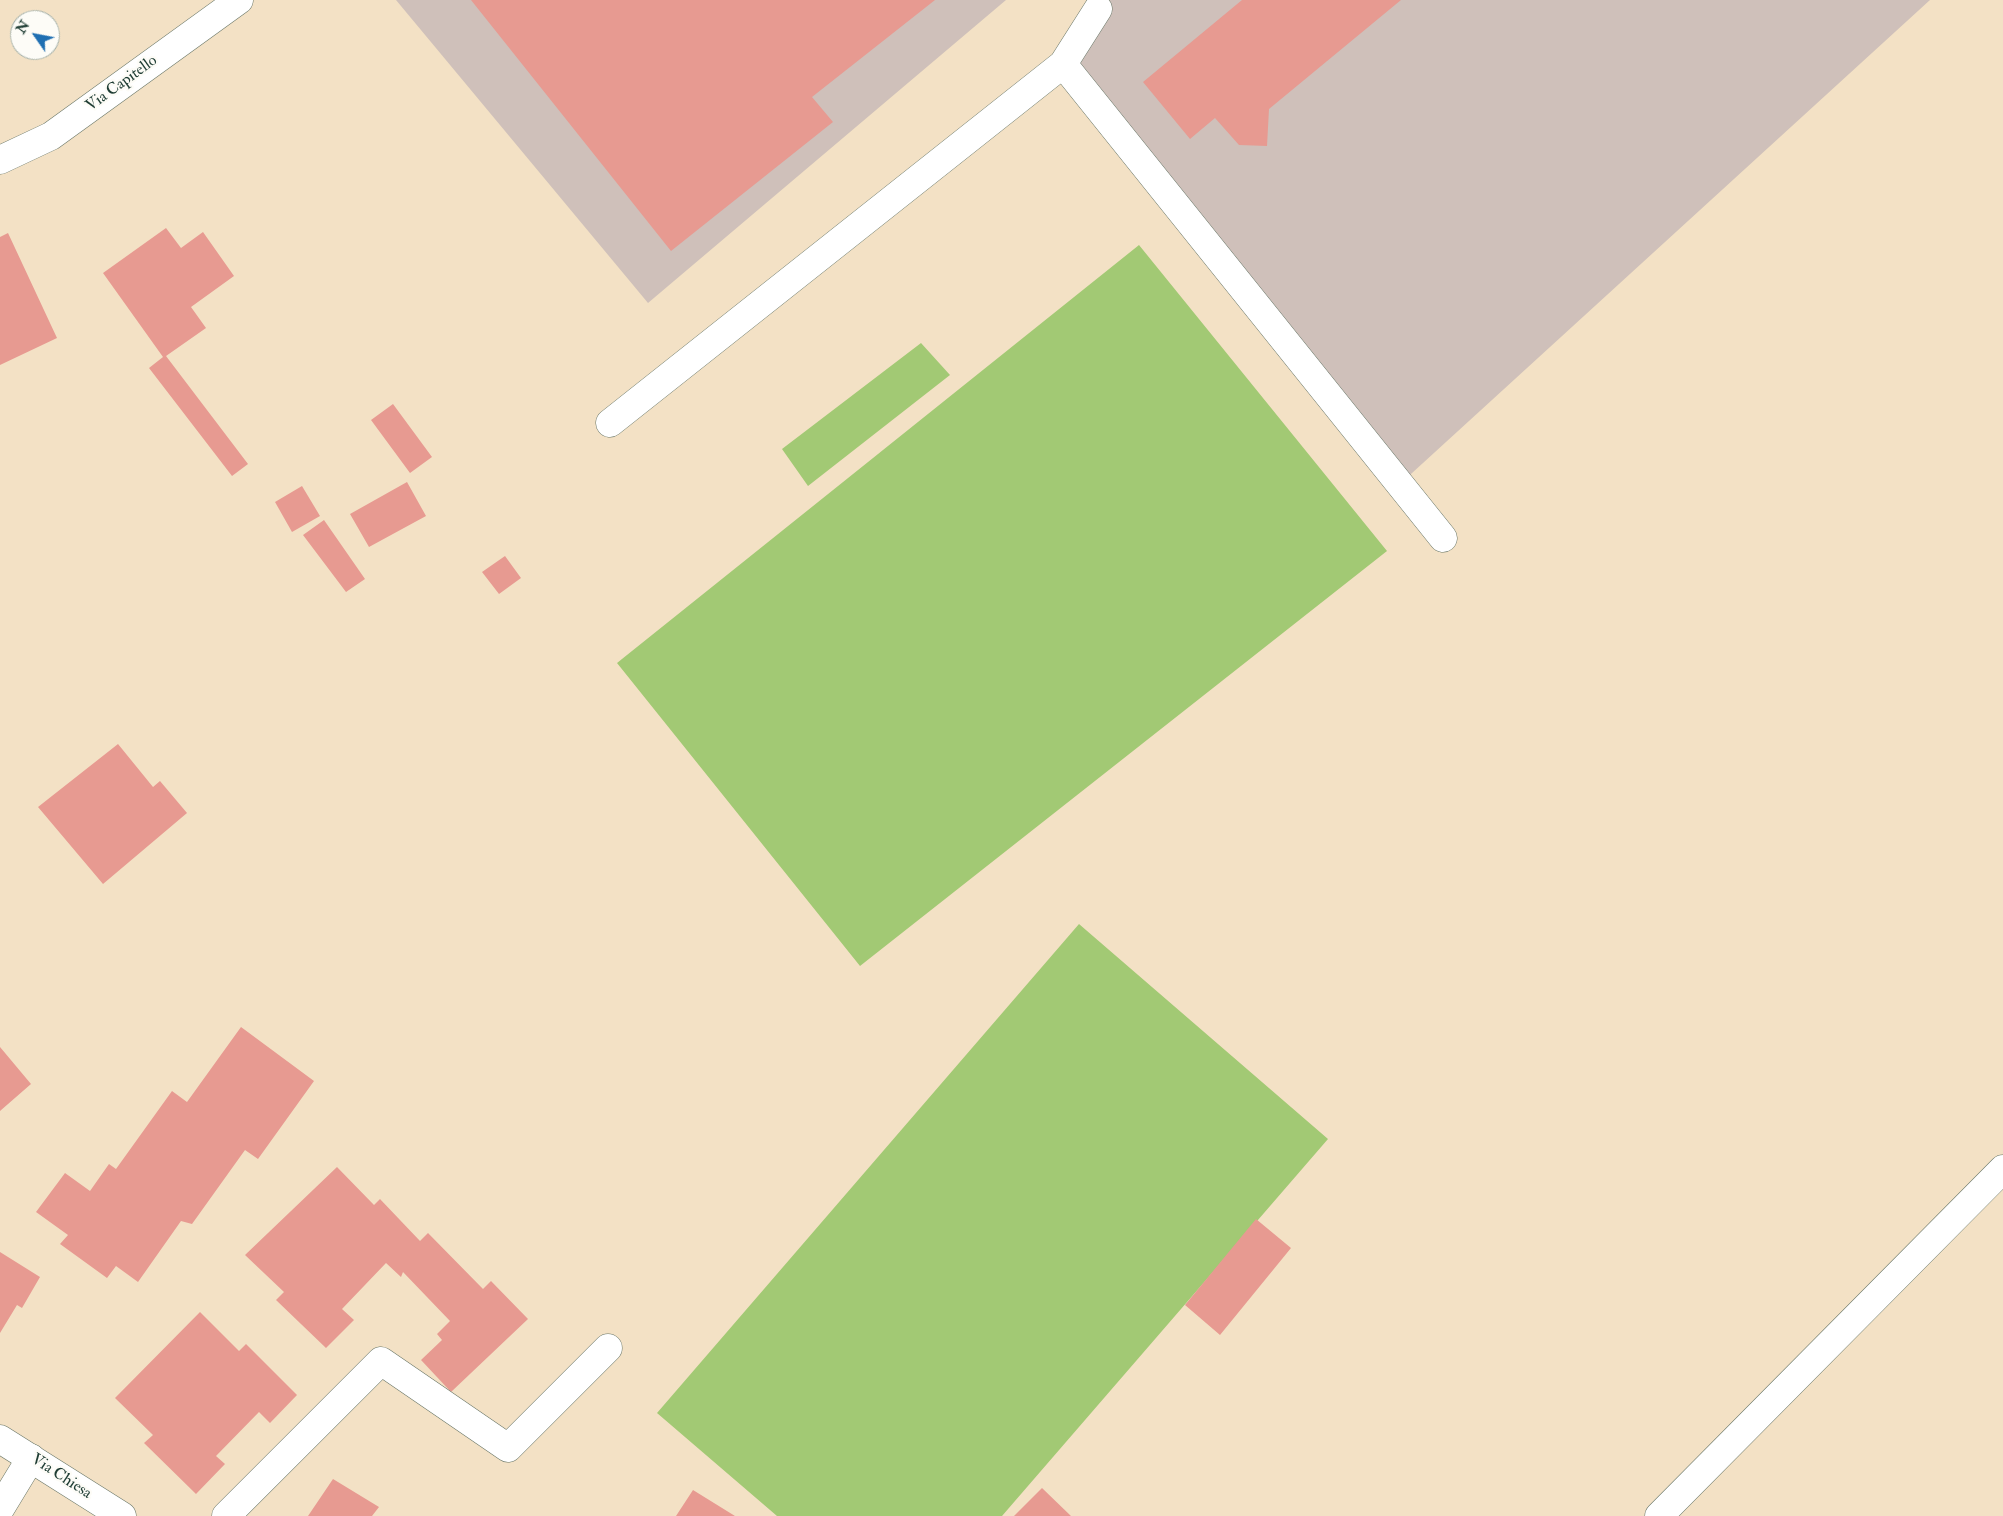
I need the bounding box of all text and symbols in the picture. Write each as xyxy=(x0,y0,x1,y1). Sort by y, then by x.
north arrow xyxy=(10,10,60,60)
text: N xyxy=(12,17,33,37)
street label: Via Capitello xyxy=(83,52,161,116)
street label: Via Chiesa xyxy=(27,1450,95,1504)

